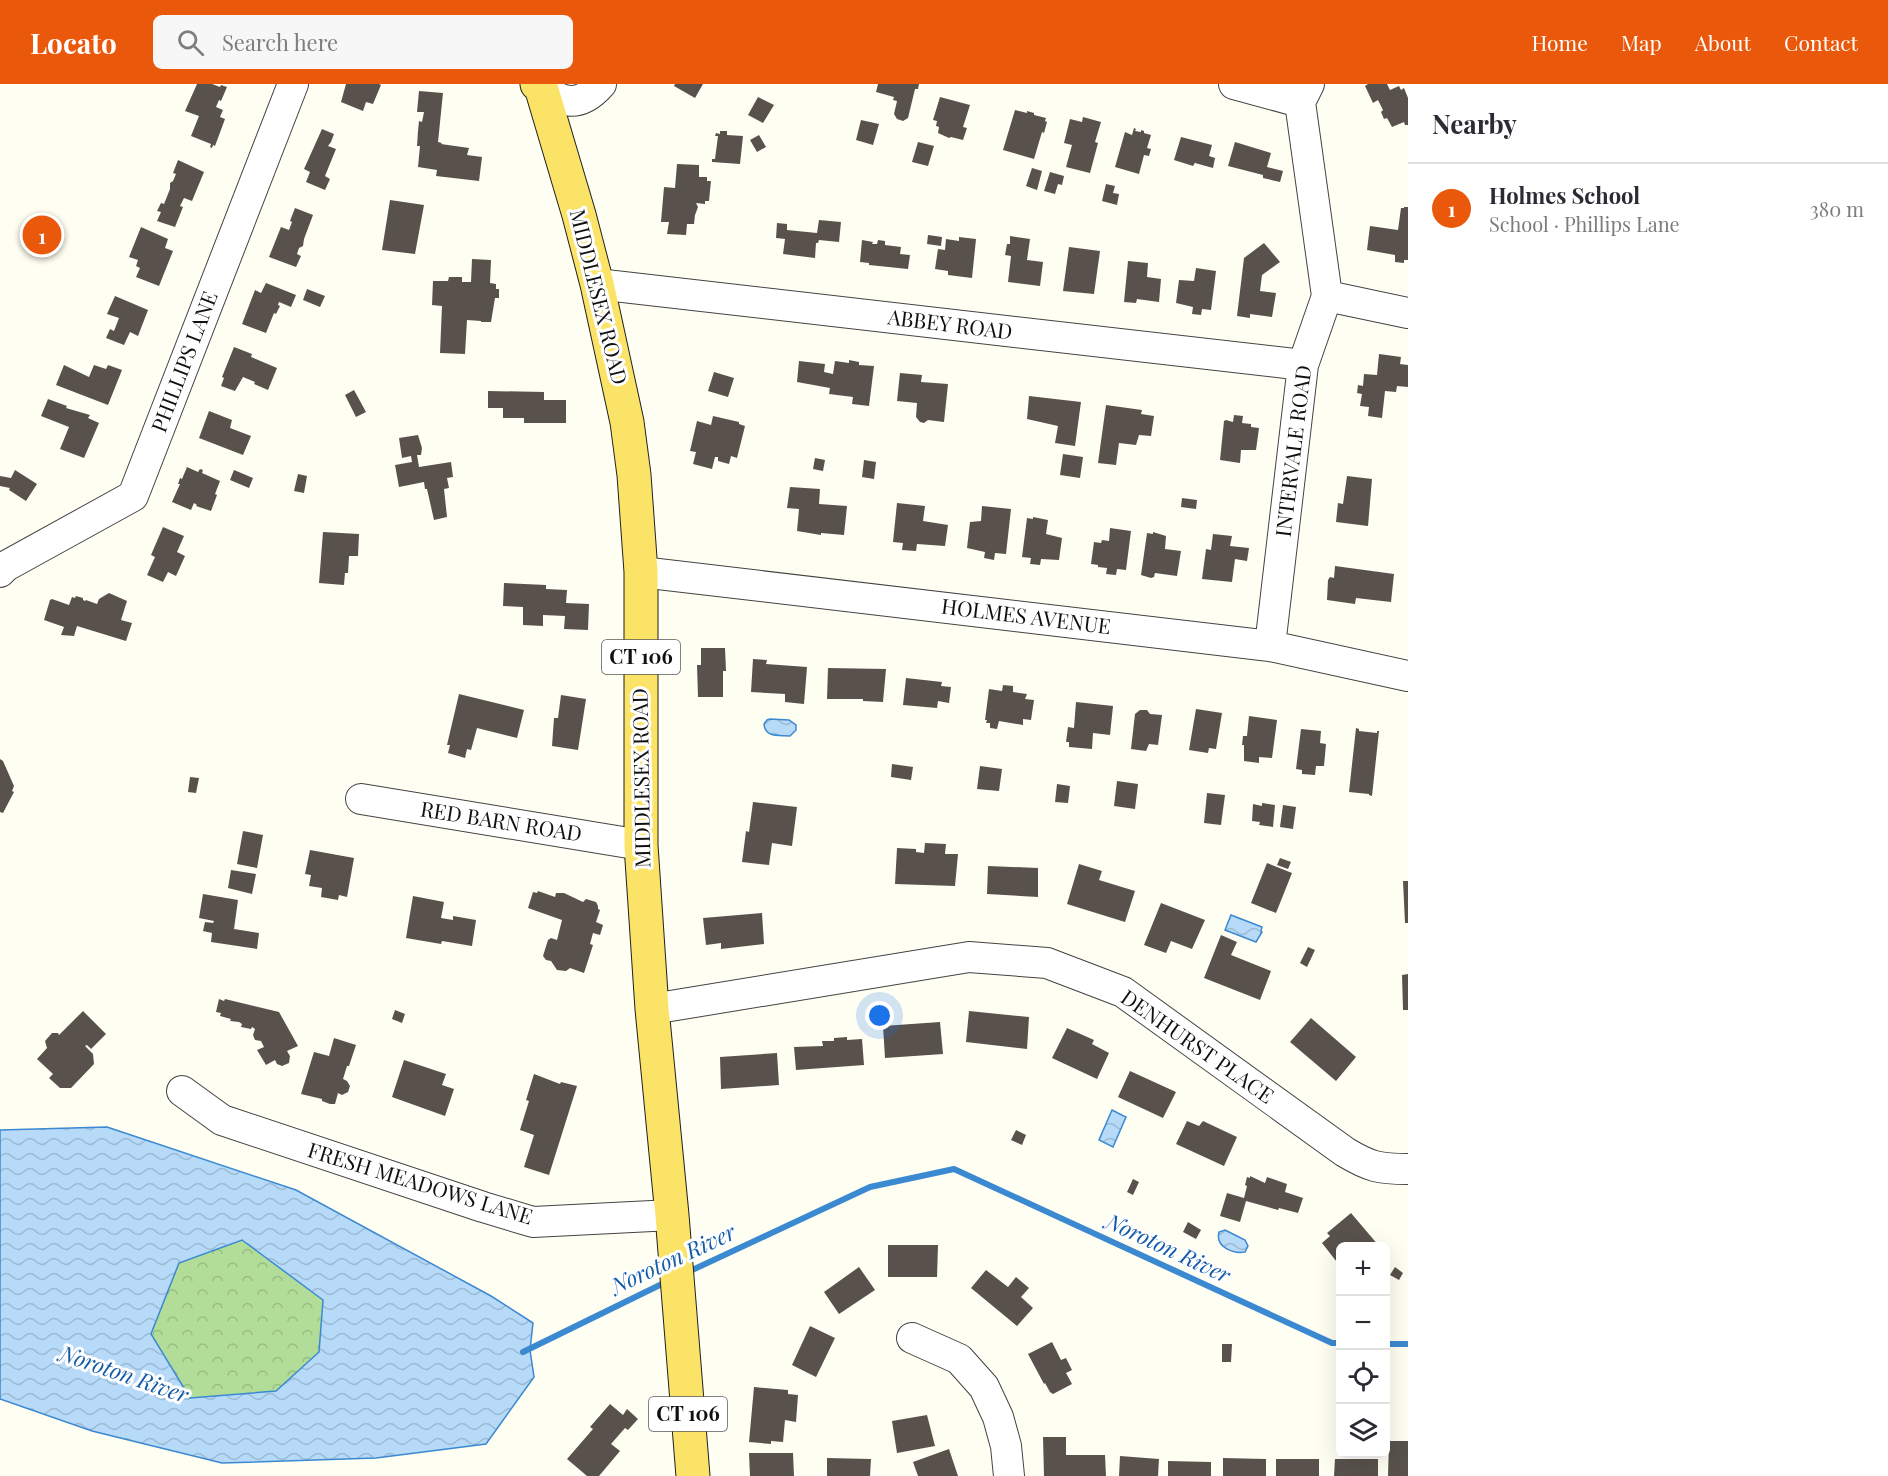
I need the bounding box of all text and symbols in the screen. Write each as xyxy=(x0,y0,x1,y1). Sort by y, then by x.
search box xyxy=(153,15,573,69)
text: Locato xyxy=(30,24,117,61)
icon: search xyxy=(174,26,207,59)
text: Search here xyxy=(222,27,338,57)
text: Home xyxy=(1532,28,1588,56)
text: Map xyxy=(1621,28,1662,56)
text: About xyxy=(1695,28,1751,56)
text: Contact xyxy=(1784,28,1858,56)
text: Nearby xyxy=(1432,106,1517,141)
text: Holmes School xyxy=(1489,180,1640,210)
text: 1 xyxy=(1448,195,1455,222)
text: 380 m xyxy=(1810,195,1864,222)
street label: MIDDLESEX ROAD xyxy=(565,206,635,387)
text: School · Phillips Lane xyxy=(1489,210,1680,237)
pin: 1 xyxy=(22,212,62,258)
street label: PHILLIPS LANE xyxy=(143,287,223,436)
street label: ABBEY ROAD xyxy=(885,301,1014,345)
street label: INTERVALE ROAD xyxy=(1268,363,1316,538)
street label: HOLMES AVENUE xyxy=(940,591,1113,639)
road number: CT 106 xyxy=(602,640,680,674)
street label: MIDDLESEX ROAD xyxy=(624,688,656,868)
street label: RED BARN ROAD xyxy=(419,793,584,847)
street label: DENHURST PLACE xyxy=(1116,982,1280,1109)
your location xyxy=(865,1001,894,1030)
street label: FRESH MEADOWS LANE xyxy=(305,1135,536,1230)
water label: Noroton River xyxy=(1099,1204,1236,1289)
water label: Noroton River xyxy=(604,1216,740,1301)
map controls xyxy=(1336,1242,1390,1458)
button: + xyxy=(1336,1242,1390,1296)
button: − xyxy=(1336,1296,1390,1350)
water label: Noroton River xyxy=(54,1336,193,1409)
button: locate xyxy=(1336,1350,1390,1404)
road number: CT 106 xyxy=(649,1397,727,1431)
button: layers xyxy=(1336,1404,1390,1458)

